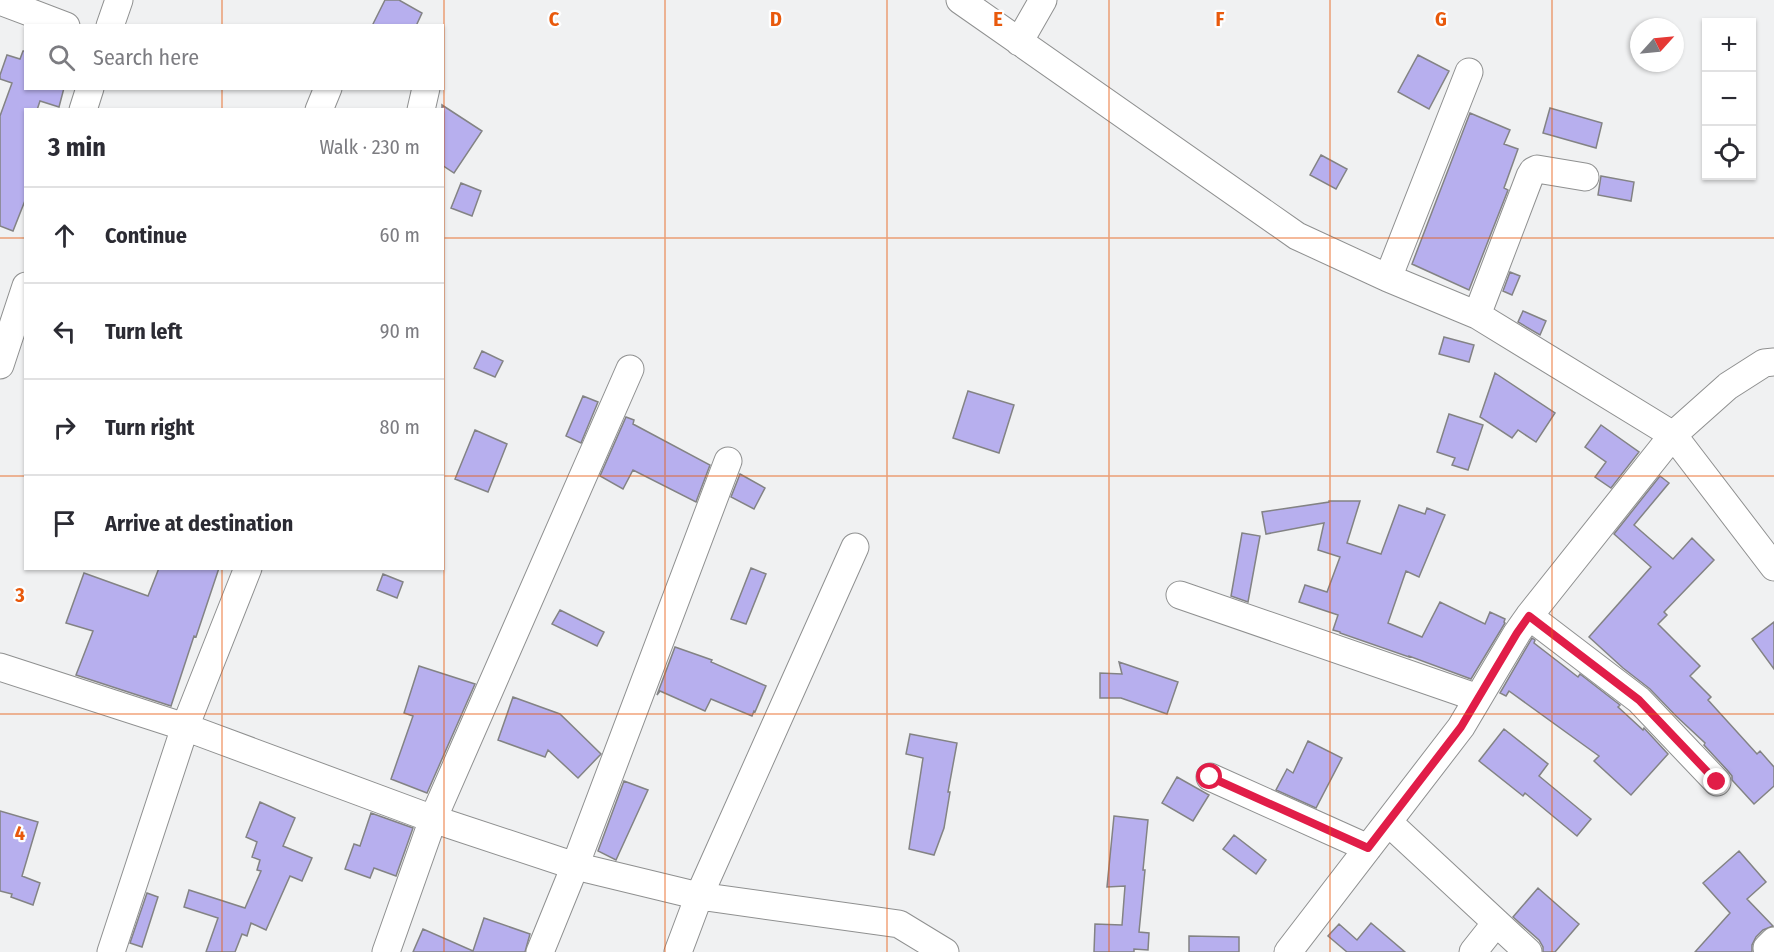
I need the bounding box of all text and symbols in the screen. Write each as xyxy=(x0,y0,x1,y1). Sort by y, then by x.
text: C xyxy=(549,7,560,31)
text: D xyxy=(770,7,782,31)
text: E xyxy=(993,7,1003,31)
text: F xyxy=(1216,7,1225,31)
text: G xyxy=(1435,7,1447,31)
north arrow xyxy=(1630,18,1684,72)
map controls xyxy=(1702,18,1756,180)
button: + xyxy=(1702,18,1756,72)
search box xyxy=(24,24,444,90)
icon: search xyxy=(45,41,78,74)
text: Search here xyxy=(93,44,199,71)
button: − xyxy=(1702,72,1756,126)
button: locate xyxy=(1702,126,1756,180)
text: 3 min xyxy=(48,132,106,163)
text: Walk · 230 m xyxy=(319,135,420,159)
icon: ahead xyxy=(48,219,81,252)
text: Continue xyxy=(105,222,187,249)
text: 60 m xyxy=(380,223,420,247)
icon: left xyxy=(48,315,81,348)
text: Turn left xyxy=(105,318,183,345)
text: 90 m xyxy=(380,319,420,343)
icon: right xyxy=(48,411,81,444)
text: Turn right xyxy=(105,414,194,441)
text: 80 m xyxy=(380,415,420,439)
icon: arrive xyxy=(48,507,81,540)
text: Arrive at destination xyxy=(105,510,293,537)
text: 3 xyxy=(14,583,25,607)
route start xyxy=(1196,763,1222,789)
route end xyxy=(1703,768,1729,794)
text: 4 xyxy=(15,821,25,845)

